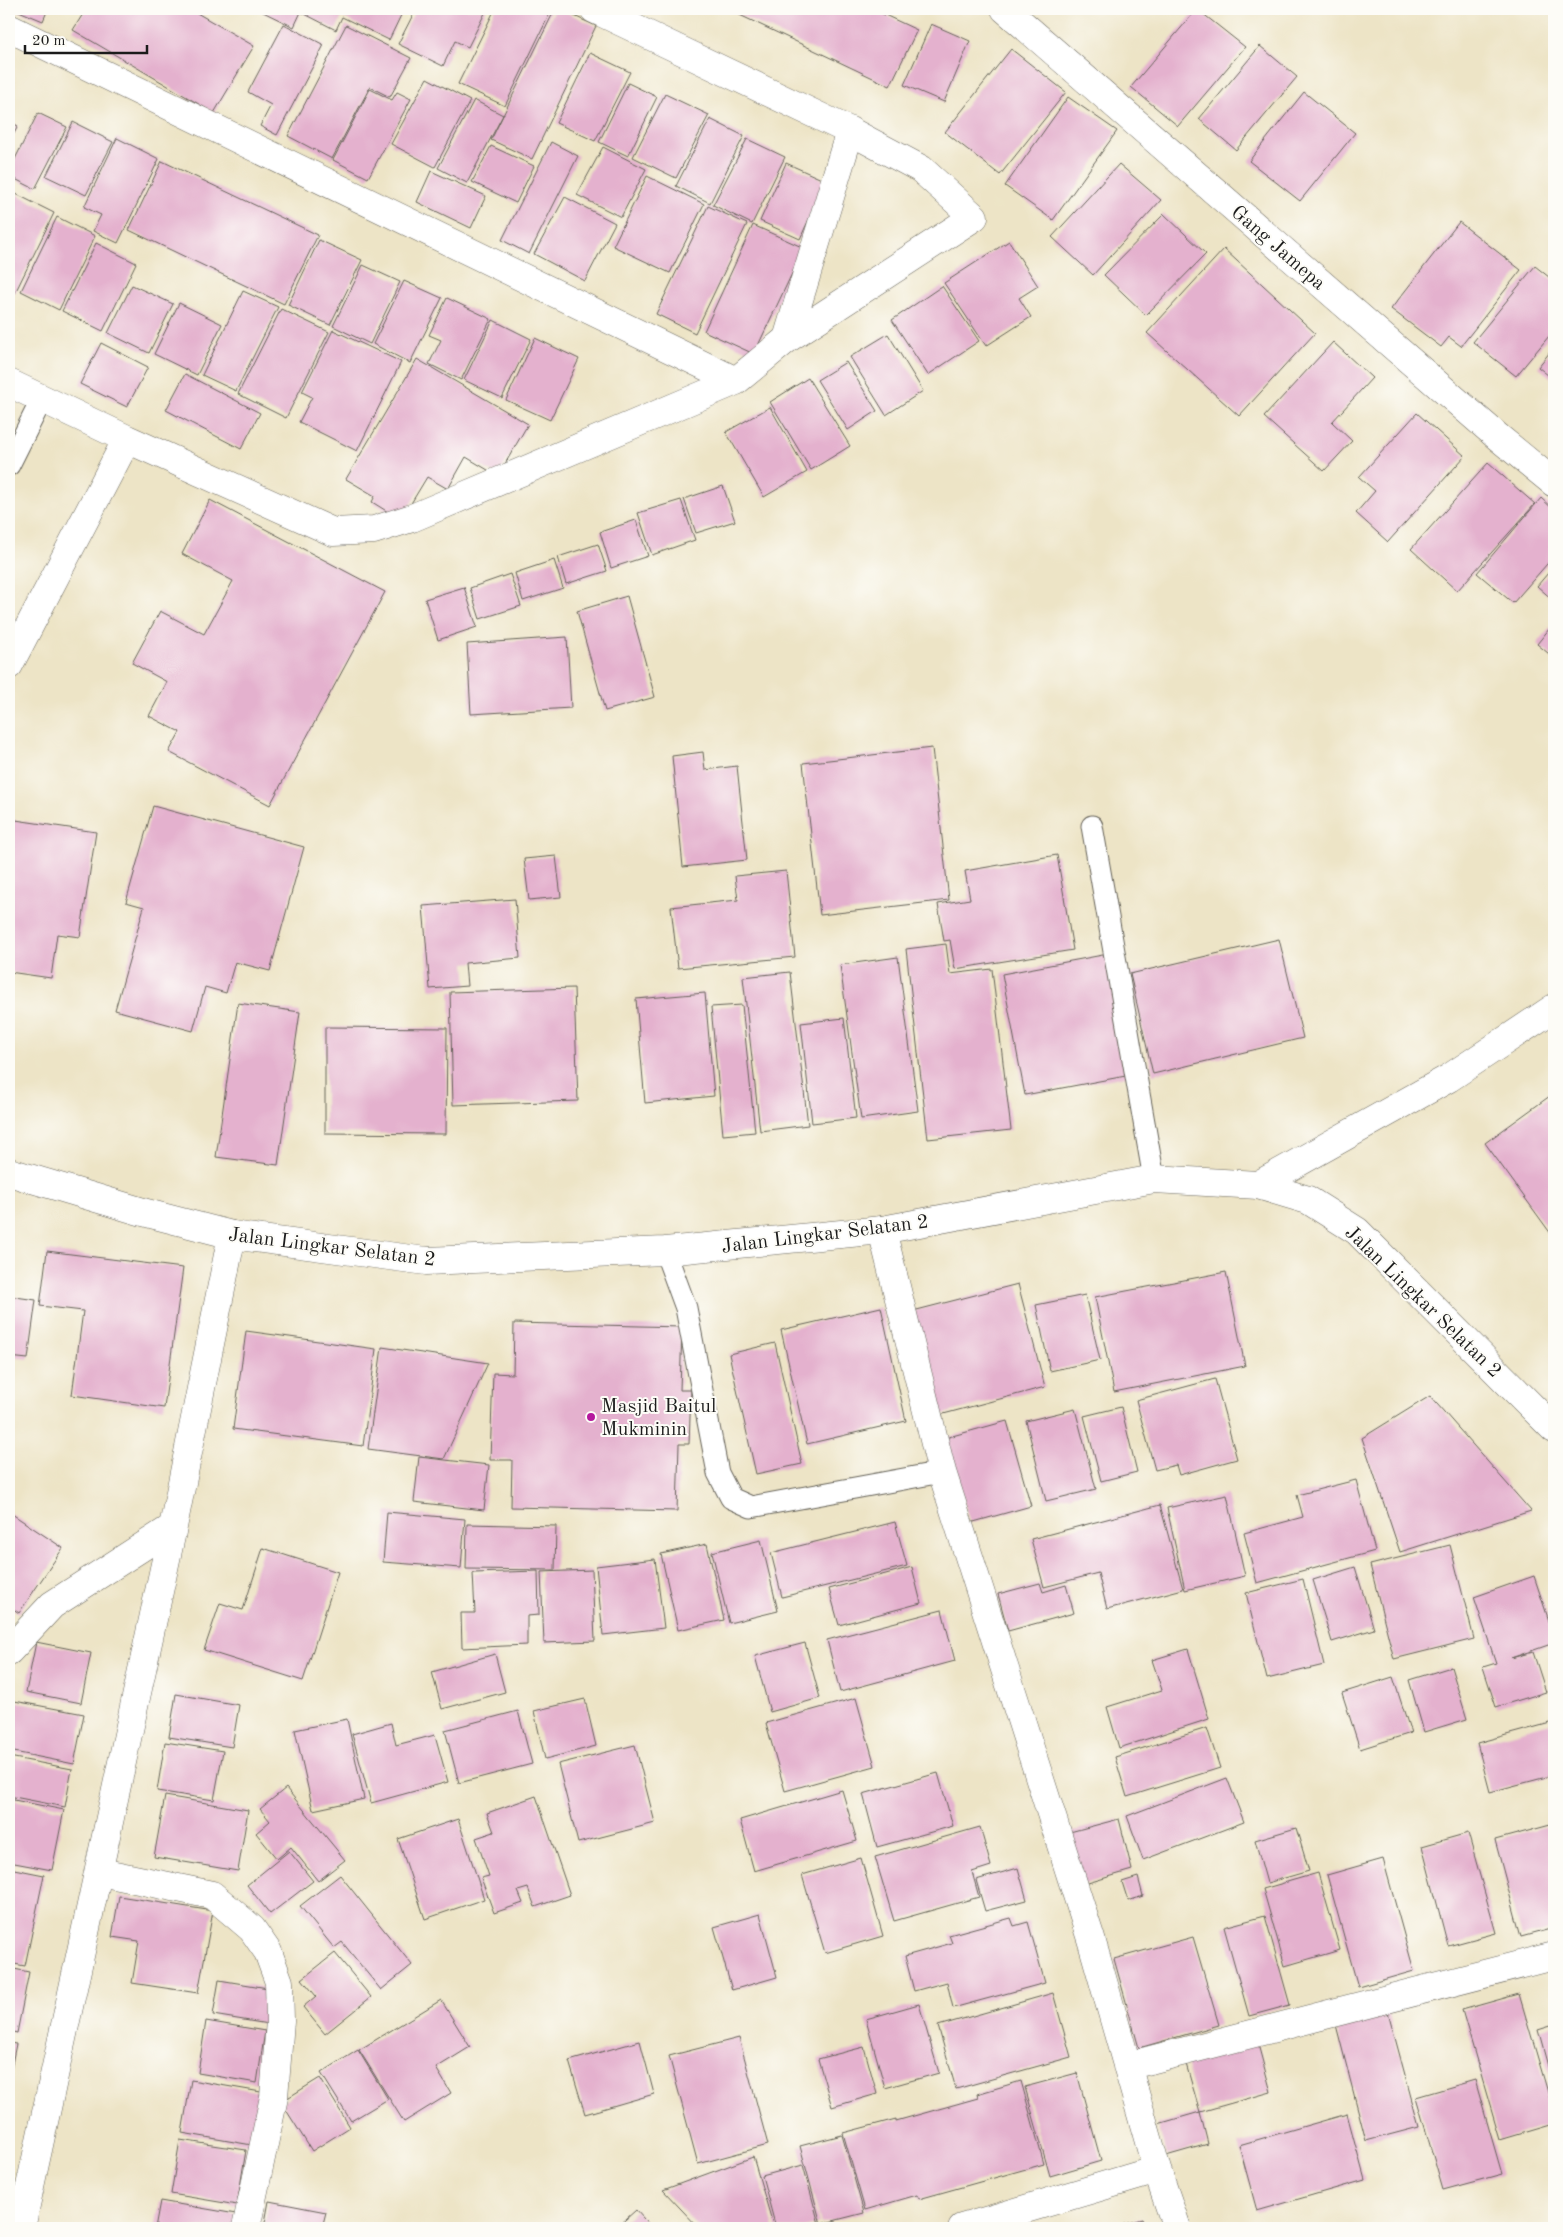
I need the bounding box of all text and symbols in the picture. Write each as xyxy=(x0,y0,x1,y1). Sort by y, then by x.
scale bar xyxy=(25,22,148,54)
text: 20 m xyxy=(32,34,66,49)
street label: Gang Jamepa xyxy=(1227,202,1329,295)
street label: Jalan Lingkar Selatan 2 xyxy=(720,1212,930,1258)
street label: Jalan Lingkar Selatan 2 xyxy=(1341,1223,1505,1382)
street label: Jalan Lingkar Selatan 2 xyxy=(227,1225,437,1271)
place label: Masjid Baitul Mukminin xyxy=(601,1397,716,1440)
marker: Masjid Baitul Mukminin xyxy=(585,1411,597,1423)

